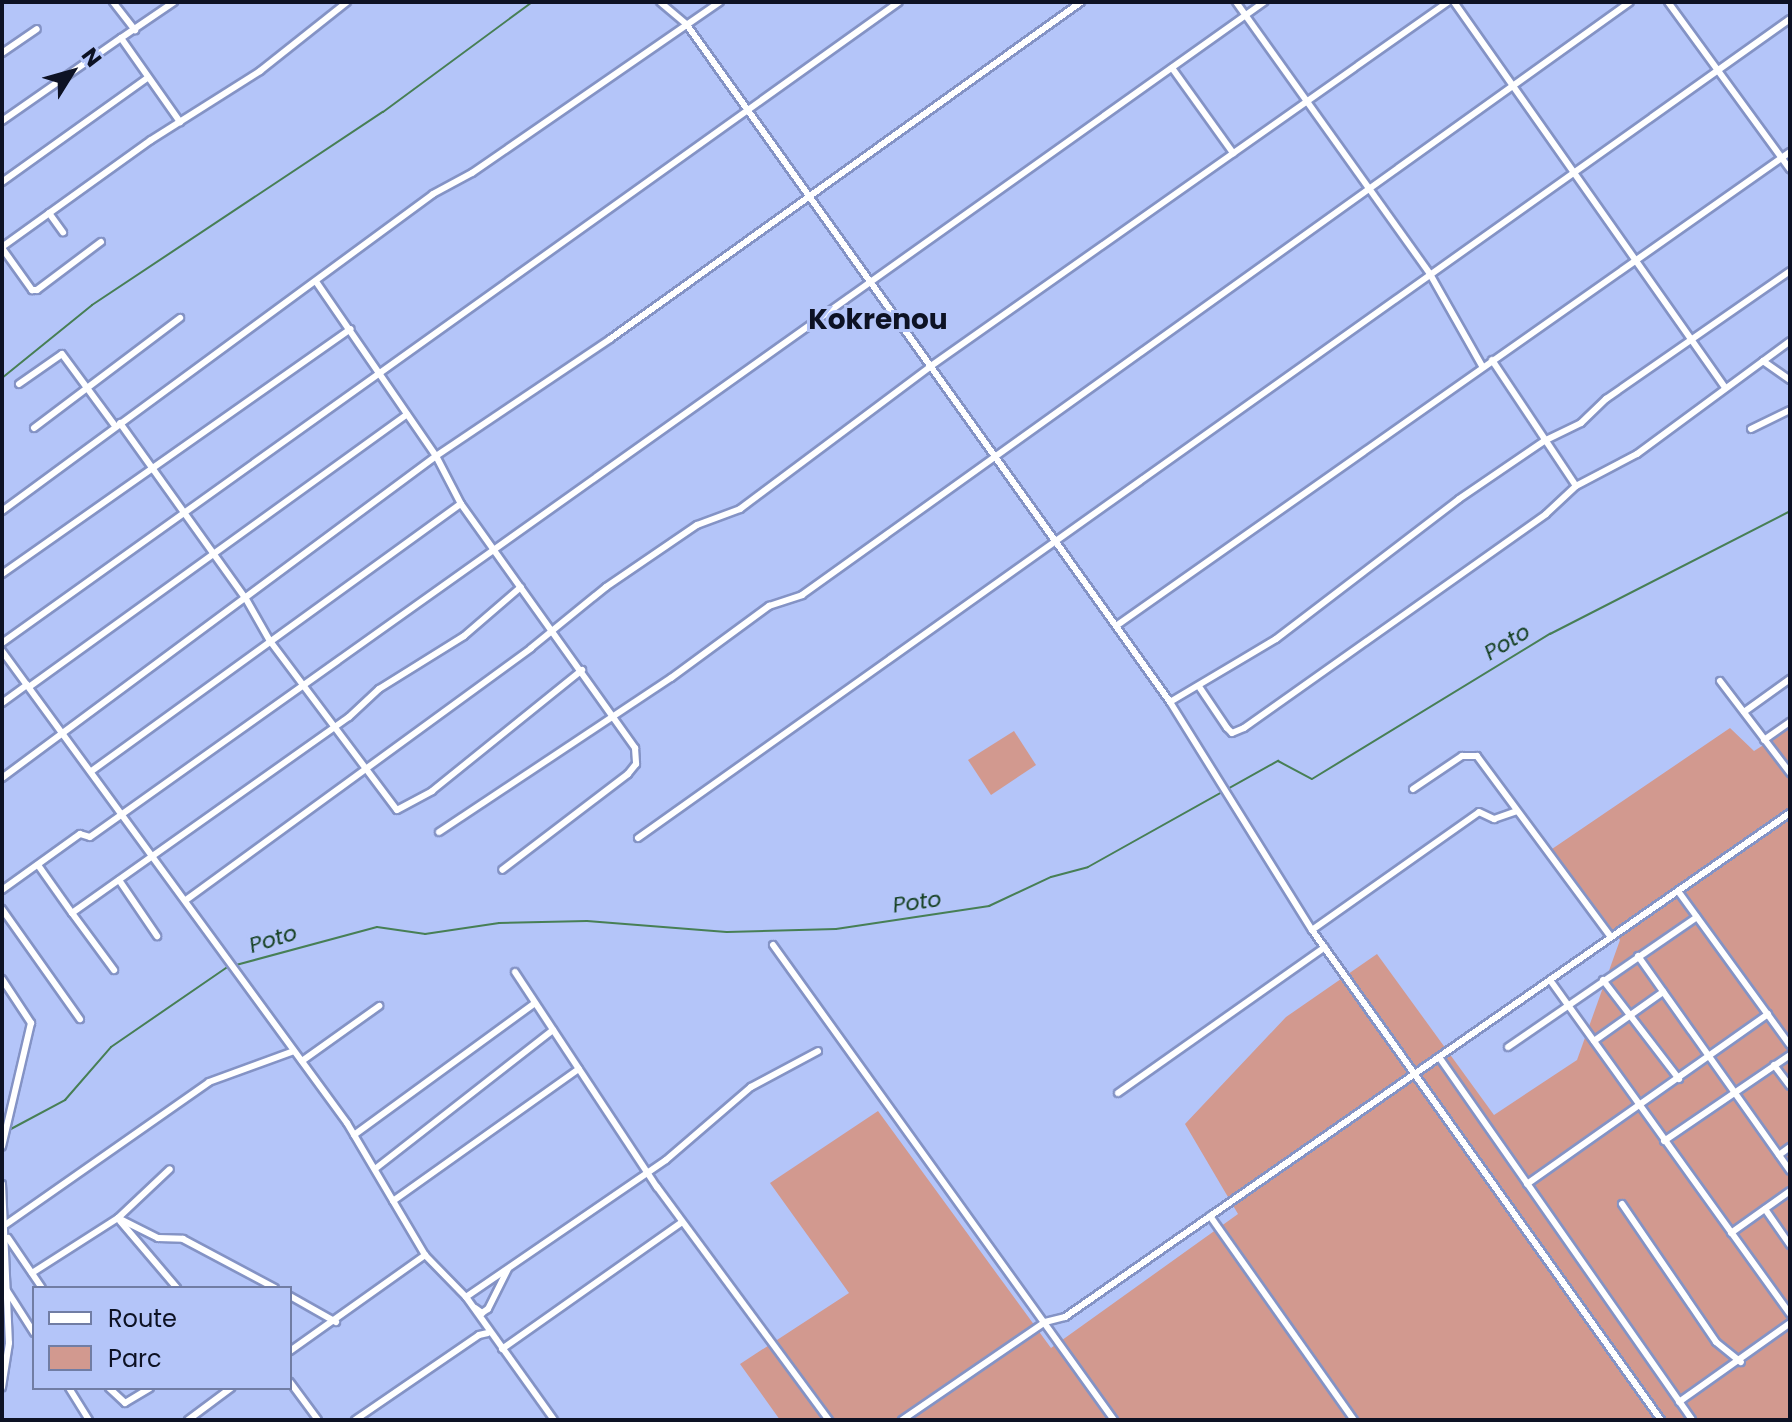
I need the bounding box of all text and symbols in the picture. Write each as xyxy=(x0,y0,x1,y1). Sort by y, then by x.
north arrow xyxy=(32,32,112,112)
text: N xyxy=(74,41,109,73)
district label: Kokrenou xyxy=(808,303,948,337)
water label: Poto xyxy=(1479,618,1535,666)
water label: Poto xyxy=(891,886,943,918)
water label: Poto xyxy=(246,919,300,959)
legend xyxy=(32,1286,292,1390)
text: Route xyxy=(108,1302,177,1335)
text: Parc xyxy=(108,1342,162,1375)

